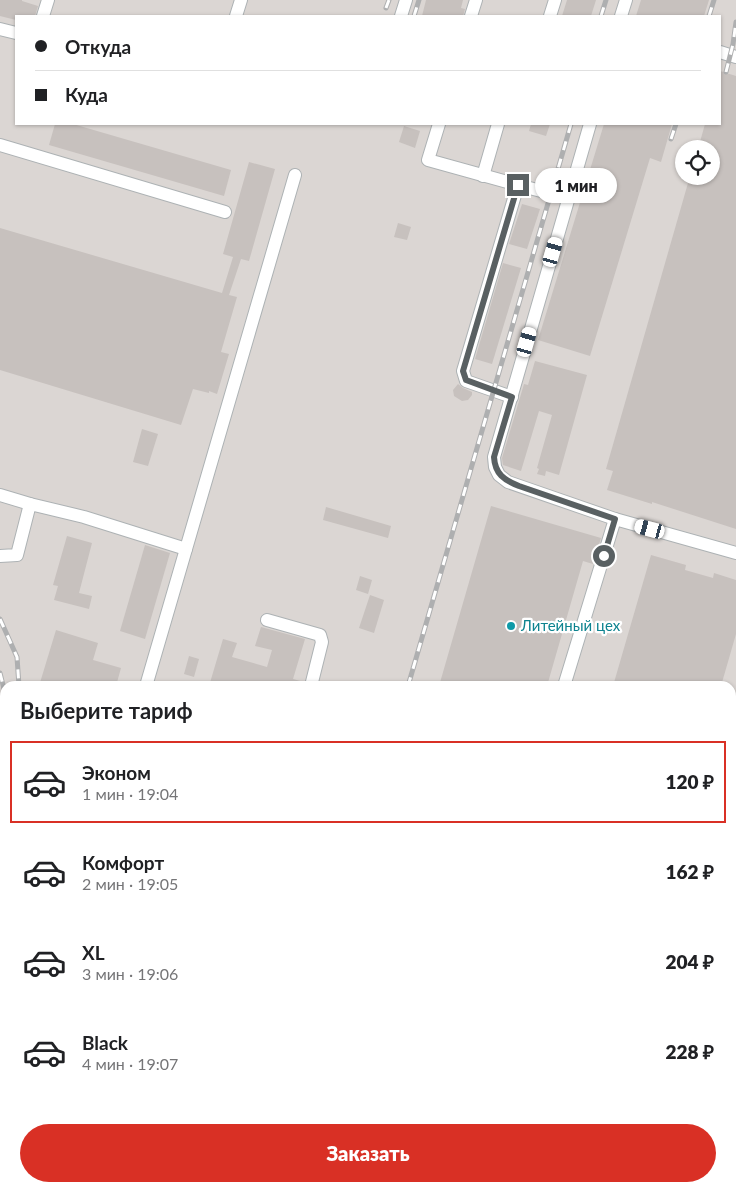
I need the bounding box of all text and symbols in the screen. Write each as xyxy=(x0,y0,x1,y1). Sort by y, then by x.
text: Откуда xyxy=(65,35,131,58)
text: Куда xyxy=(65,83,108,106)
map controls xyxy=(675,140,720,185)
button: locate xyxy=(675,140,720,185)
callout: 1 мин xyxy=(536,168,618,202)
route end xyxy=(507,174,529,196)
text: 1 мин xyxy=(554,176,598,195)
car xyxy=(541,236,564,268)
car xyxy=(515,326,538,358)
car xyxy=(633,518,666,540)
route start xyxy=(593,545,615,567)
place label: Литейный цех xyxy=(520,616,621,634)
marker: Литейный цех xyxy=(505,620,517,632)
text: Выберите тариф xyxy=(20,697,193,724)
icon: car xyxy=(22,760,67,805)
text: Эконом xyxy=(82,761,151,784)
text: 120 ₽ xyxy=(665,770,714,793)
text: 1 мин · 19:04 xyxy=(82,784,178,803)
icon: car xyxy=(22,850,67,895)
text: Комфорт xyxy=(82,851,164,874)
text: 162 ₽ xyxy=(665,860,714,883)
text: 2 мин · 19:05 xyxy=(82,874,178,893)
icon: car xyxy=(22,940,67,985)
text: XL xyxy=(82,941,105,964)
text: 204 ₽ xyxy=(665,950,714,973)
text: 3 мин · 19:06 xyxy=(82,964,178,983)
icon: car xyxy=(22,1030,67,1075)
text: Black xyxy=(82,1031,128,1054)
text: 228 ₽ xyxy=(665,1040,714,1063)
text: 4 мин · 19:07 xyxy=(82,1054,178,1073)
button: Заказать xyxy=(20,1124,716,1182)

